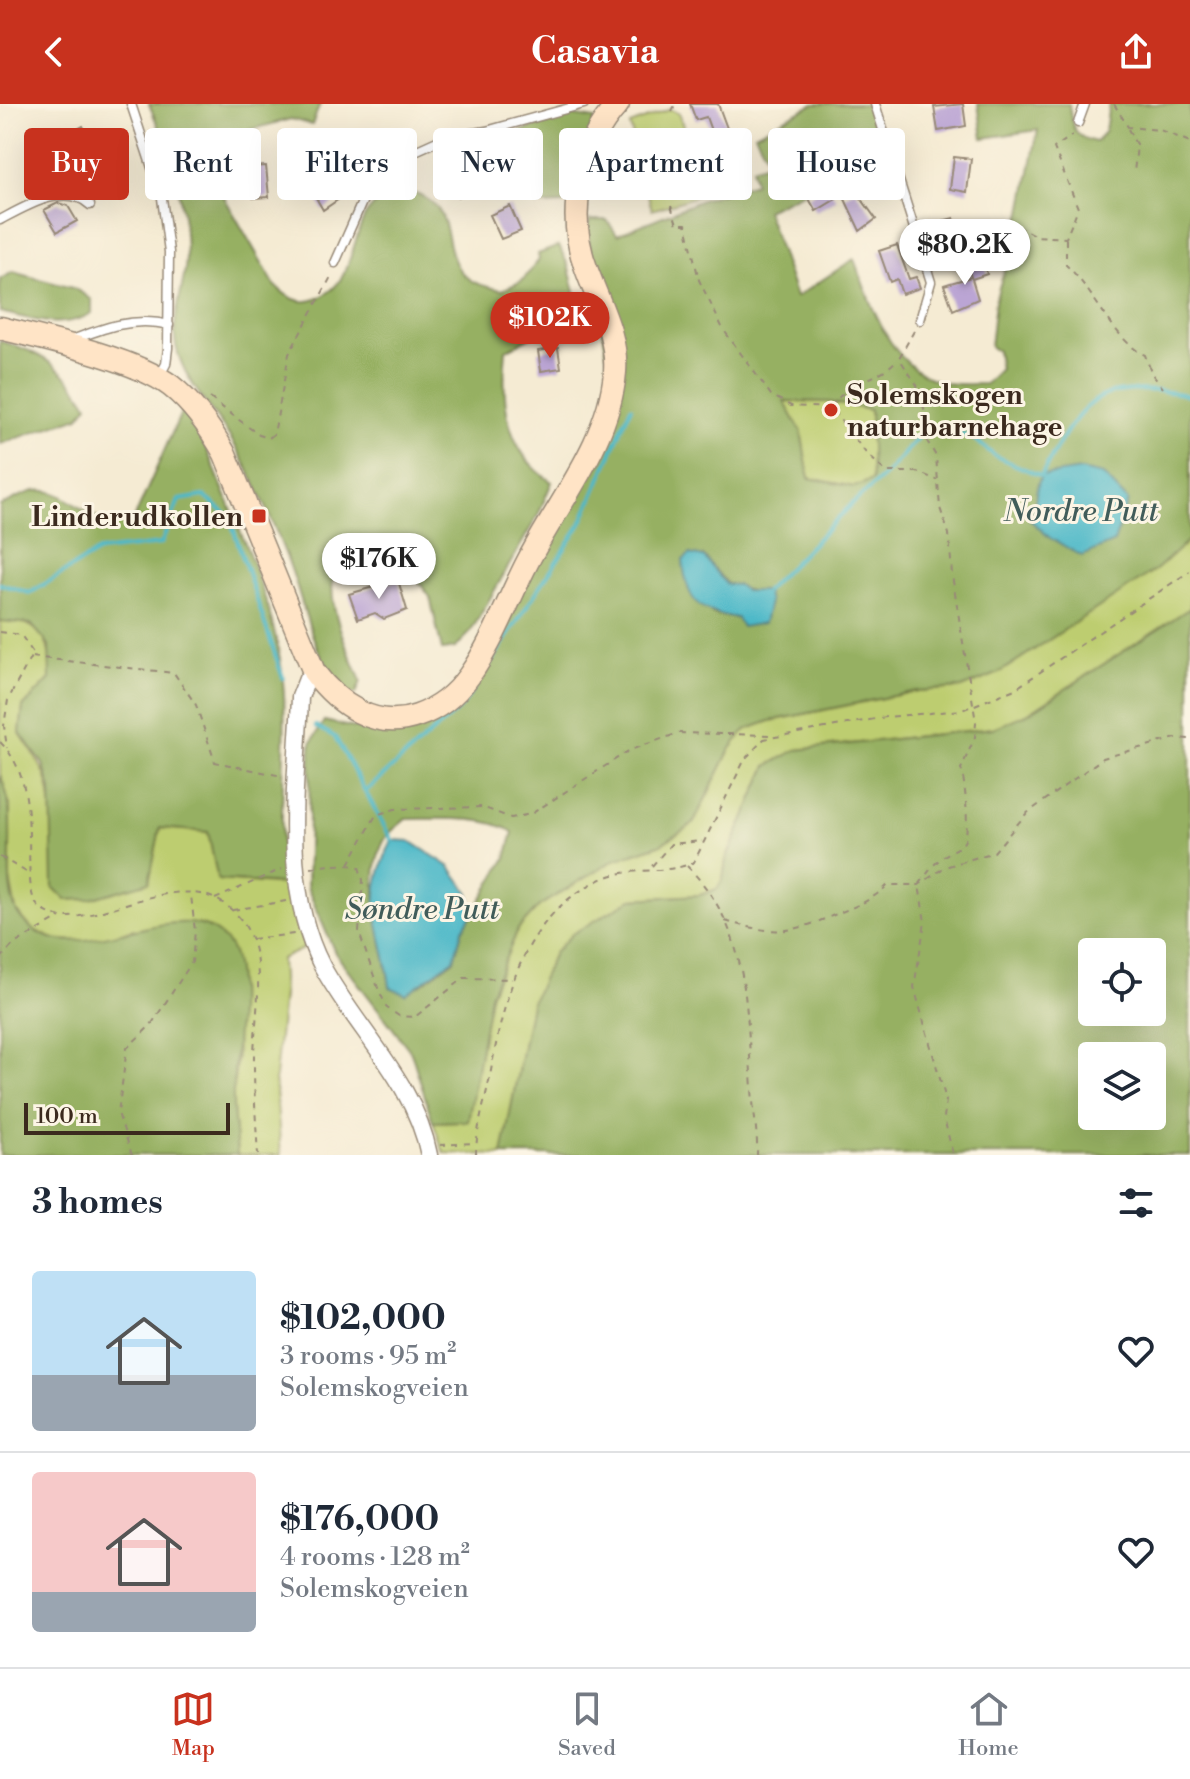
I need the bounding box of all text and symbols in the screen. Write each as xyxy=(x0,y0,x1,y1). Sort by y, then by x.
icon: back xyxy=(32,30,76,74)
text: Casavia xyxy=(531,30,659,75)
icon: share xyxy=(1114,30,1158,74)
chip: Buy xyxy=(24,128,129,200)
chip: Rent xyxy=(145,128,261,200)
chip: Filters xyxy=(277,128,417,200)
chip: New xyxy=(433,128,543,200)
chip: Apartment xyxy=(559,128,752,200)
chip: House xyxy=(768,128,905,200)
pin: $80.2K xyxy=(900,219,1030,287)
text: $80.2K xyxy=(917,229,1013,261)
pin: $102K xyxy=(494,292,606,360)
text: $102K xyxy=(508,302,592,334)
place label: Solemskogen naturbarnehage xyxy=(847,378,1063,445)
marker: Solemskogen naturbarnehage xyxy=(822,401,840,419)
water label: Nordre Putt xyxy=(1003,493,1160,531)
place label: Linderudkollen xyxy=(31,500,243,535)
marker: Linderudkollen xyxy=(250,507,268,525)
pin: $176K xyxy=(323,533,435,601)
text: $176K xyxy=(340,543,418,575)
water label: Søndre Putt xyxy=(345,891,500,929)
map controls xyxy=(1078,938,1166,1130)
button: locate xyxy=(1078,938,1166,1026)
button: layers xyxy=(1078,1042,1166,1130)
scale bar xyxy=(24,1099,230,1135)
text: 100 m xyxy=(36,1103,98,1130)
icon: filters xyxy=(1114,1181,1158,1225)
text: 3 homes xyxy=(32,1182,163,1224)
text: $102,000 xyxy=(280,1298,446,1340)
icon: home xyxy=(96,1303,192,1399)
icon: heart xyxy=(1114,1329,1158,1373)
text: 3 rooms · 95 m² xyxy=(280,1340,456,1372)
text: Solemskogveien xyxy=(280,1372,469,1404)
text: $176,000 xyxy=(280,1499,439,1541)
icon: home xyxy=(96,1504,192,1600)
icon: heart xyxy=(1114,1530,1158,1574)
text: 4 rooms · 128 m² xyxy=(280,1541,470,1573)
text: Solemskogveien xyxy=(280,1573,469,1605)
tab: Map xyxy=(171,1687,215,1762)
tab: Saved xyxy=(558,1687,616,1762)
tab: Home xyxy=(958,1687,1019,1762)

